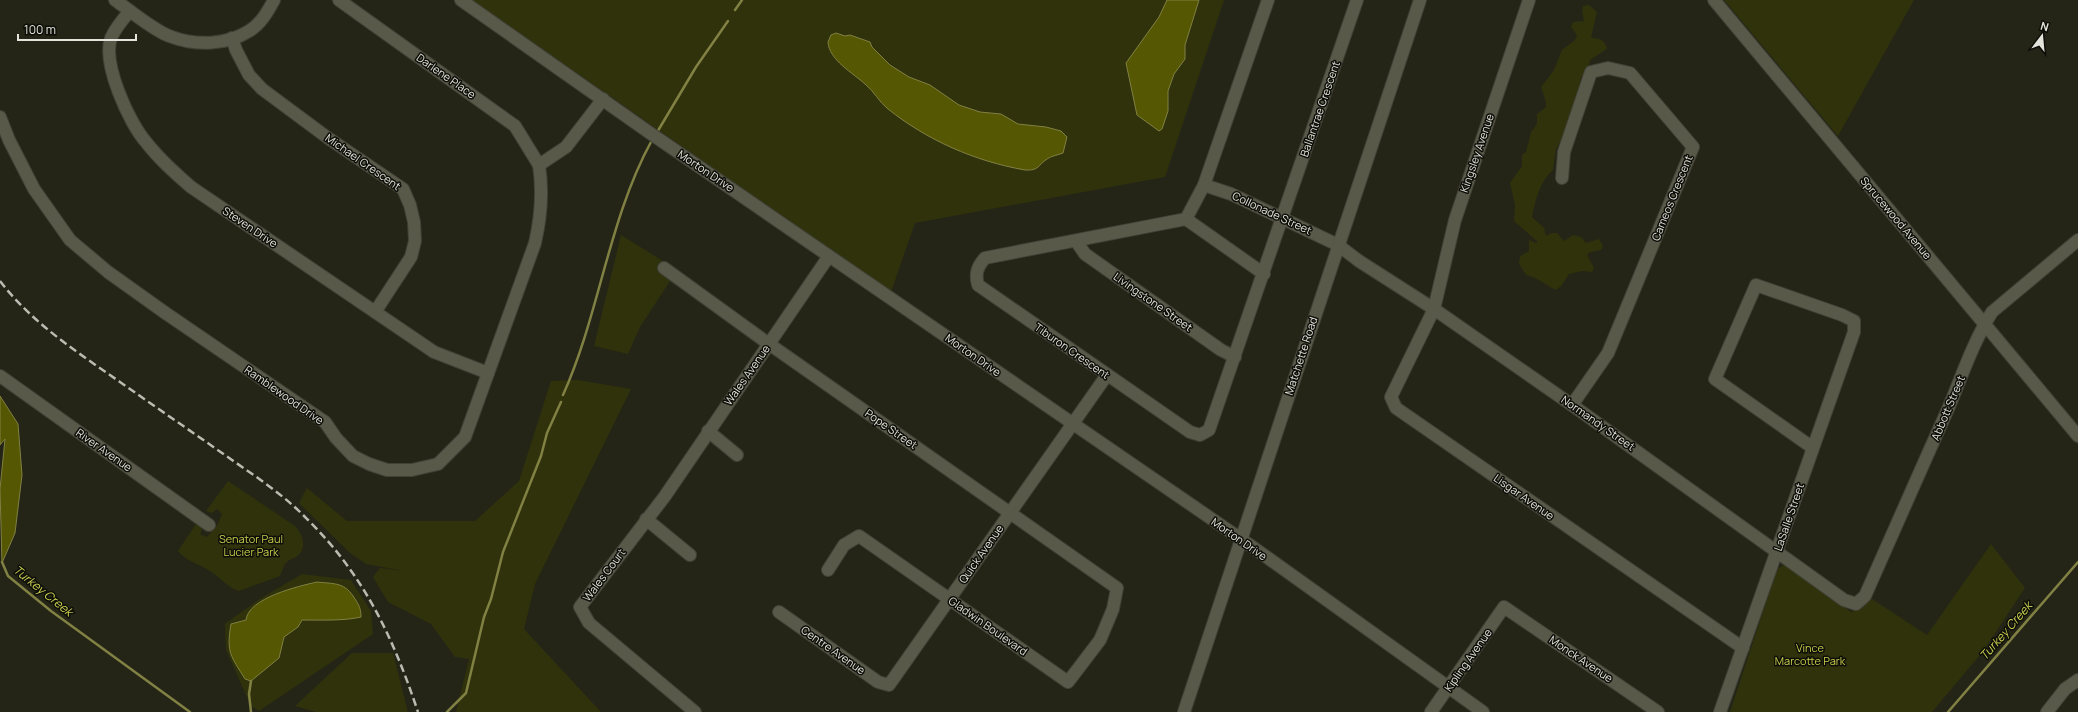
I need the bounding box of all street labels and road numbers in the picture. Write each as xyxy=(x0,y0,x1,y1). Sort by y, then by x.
street label: Darlene Place xyxy=(414,50,479,102)
street label: Ballantrae Crescent xyxy=(1296,59,1343,159)
street label: Kingsley Avenue xyxy=(1456,111,1497,194)
street label: Michael Crescent xyxy=(323,130,404,193)
street label: Morton Drive xyxy=(675,146,738,195)
street label: Cameos Crescent xyxy=(1647,153,1696,243)
street label: Sprucewood Avenue xyxy=(1857,173,1936,263)
street label: Collonade Street xyxy=(1230,188,1314,238)
street label: Steven Drive xyxy=(220,203,281,251)
street label: Livingstone Street xyxy=(1111,269,1196,334)
street label: Matchette Road xyxy=(1281,315,1320,397)
street label: Tiburon Crescent xyxy=(1032,319,1113,382)
street label: Morton Drive xyxy=(942,330,1005,380)
street label: Wales Avenue xyxy=(720,341,773,408)
street label: Ramblewood Drive xyxy=(242,362,327,428)
street label: Abbott Street xyxy=(1927,373,1968,443)
street label: Normandy Street xyxy=(1558,392,1638,454)
street label: Pope Street xyxy=(862,405,920,452)
street label: River Avenue xyxy=(73,425,136,475)
street label: Lisgar Avenue xyxy=(1491,470,1558,523)
street label: LaSalle Street xyxy=(1770,481,1807,553)
street label: Morton Drive xyxy=(1208,514,1271,564)
street label: Quick Avenue xyxy=(955,521,1007,586)
street label: Wales Court xyxy=(579,545,628,604)
street label: Gladwin Boulevard xyxy=(946,593,1031,658)
street label: Centre Avenue xyxy=(798,622,869,678)
street label: Kipling Avenue xyxy=(1440,625,1495,694)
street label: Monck Avenue xyxy=(1547,632,1616,686)

